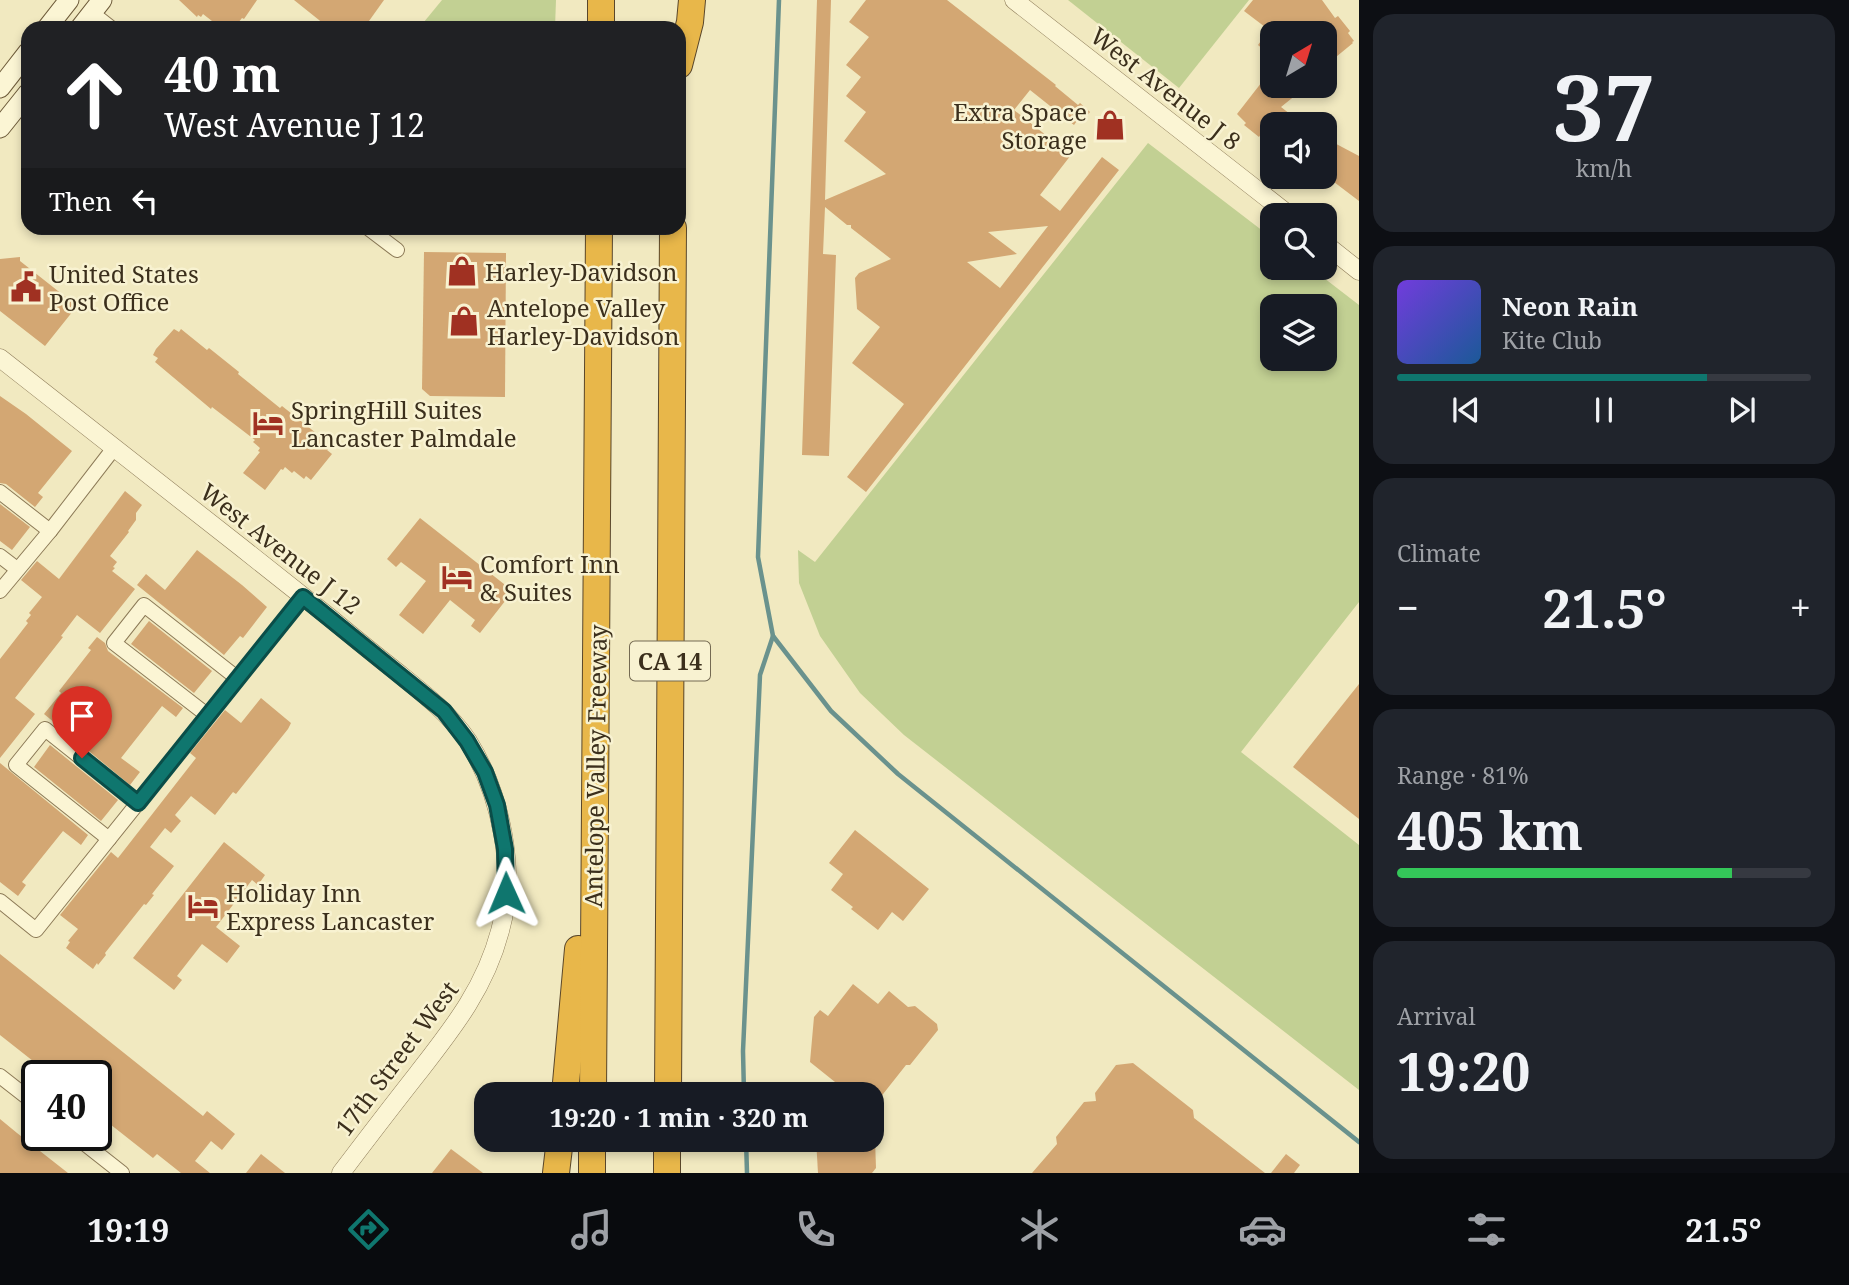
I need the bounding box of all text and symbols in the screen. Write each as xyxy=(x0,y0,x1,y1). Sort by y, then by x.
street label: West Avenue J 8 xyxy=(1084,19,1248,157)
north arrow xyxy=(1260,21,1337,98)
map controls xyxy=(1260,21,1337,371)
text: 40 m xyxy=(164,40,280,106)
text: 37 xyxy=(1553,44,1655,168)
icon: ahead xyxy=(49,49,140,140)
place label: Extra Space Storage xyxy=(953,95,1087,156)
text: West Avenue J 12 xyxy=(164,103,425,146)
shop icon: Extra Space Storage xyxy=(1093,108,1127,142)
button: sound xyxy=(1260,112,1337,189)
text: km/h xyxy=(1576,152,1632,184)
icon: left xyxy=(126,182,164,220)
text: Then xyxy=(49,183,112,219)
button: search xyxy=(1260,203,1337,280)
shop icon: Harley-Davidson xyxy=(445,254,479,288)
place label: Harley-Davidson xyxy=(485,255,678,288)
place label: United States Post Office xyxy=(49,257,199,318)
public building icon: United States Post Office xyxy=(9,270,43,304)
text: Neon Rain xyxy=(1502,288,1638,324)
place label: Antelope Valley Harley-Davidson xyxy=(487,291,680,352)
button: layers xyxy=(1260,294,1337,371)
shop icon: Antelope Valley Harley-Davidson xyxy=(447,304,481,338)
text: Kite Club xyxy=(1502,324,1602,356)
icon: previous xyxy=(1447,391,1485,429)
icon: pause xyxy=(1585,391,1623,429)
icon: next xyxy=(1723,391,1761,429)
place label: SpringHill Suites Lancaster Palmdale xyxy=(291,393,517,454)
hotel icon: SpringHill Suites Lancaster Palmdale xyxy=(251,406,285,440)
street label: West Avenue J 12 xyxy=(194,475,368,621)
text: Climate xyxy=(1397,537,1481,569)
place label: Comfort Inn & Suites xyxy=(480,547,620,608)
hotel icon: Comfort Inn & Suites xyxy=(440,560,474,594)
text: 21.5° xyxy=(1542,572,1667,643)
text: − xyxy=(1397,581,1419,633)
text: + xyxy=(1790,581,1811,633)
street label: Antelope Valley Freeway xyxy=(576,624,614,908)
road number: CA 14 xyxy=(630,642,710,680)
pin xyxy=(52,686,112,758)
icon: arrive xyxy=(63,697,101,735)
text: Range · 81% xyxy=(1397,759,1529,791)
text: 405 km xyxy=(1397,794,1583,865)
position arrow xyxy=(469,856,543,930)
place label: Holiday Inn Express Lancaster xyxy=(226,876,434,937)
hotel icon: Holiday Inn Express Lancaster xyxy=(186,889,220,923)
street label: 17th Street West xyxy=(327,974,465,1142)
text: Arrival xyxy=(1397,1000,1476,1032)
text: 19:20 xyxy=(1397,1035,1530,1106)
speed limit sign: 40 xyxy=(21,1060,112,1151)
text: 19:20 · 1 min · 320 m xyxy=(549,1099,809,1135)
icon: directions xyxy=(344,1205,393,1254)
icon: music xyxy=(567,1205,616,1254)
icon: phone xyxy=(791,1205,840,1254)
icon: climate xyxy=(1015,1205,1064,1254)
icon: car xyxy=(1238,1205,1287,1254)
icon: filters xyxy=(1462,1205,1511,1254)
text: 19:19 xyxy=(87,1208,169,1251)
text: 21.5° xyxy=(1685,1208,1762,1251)

